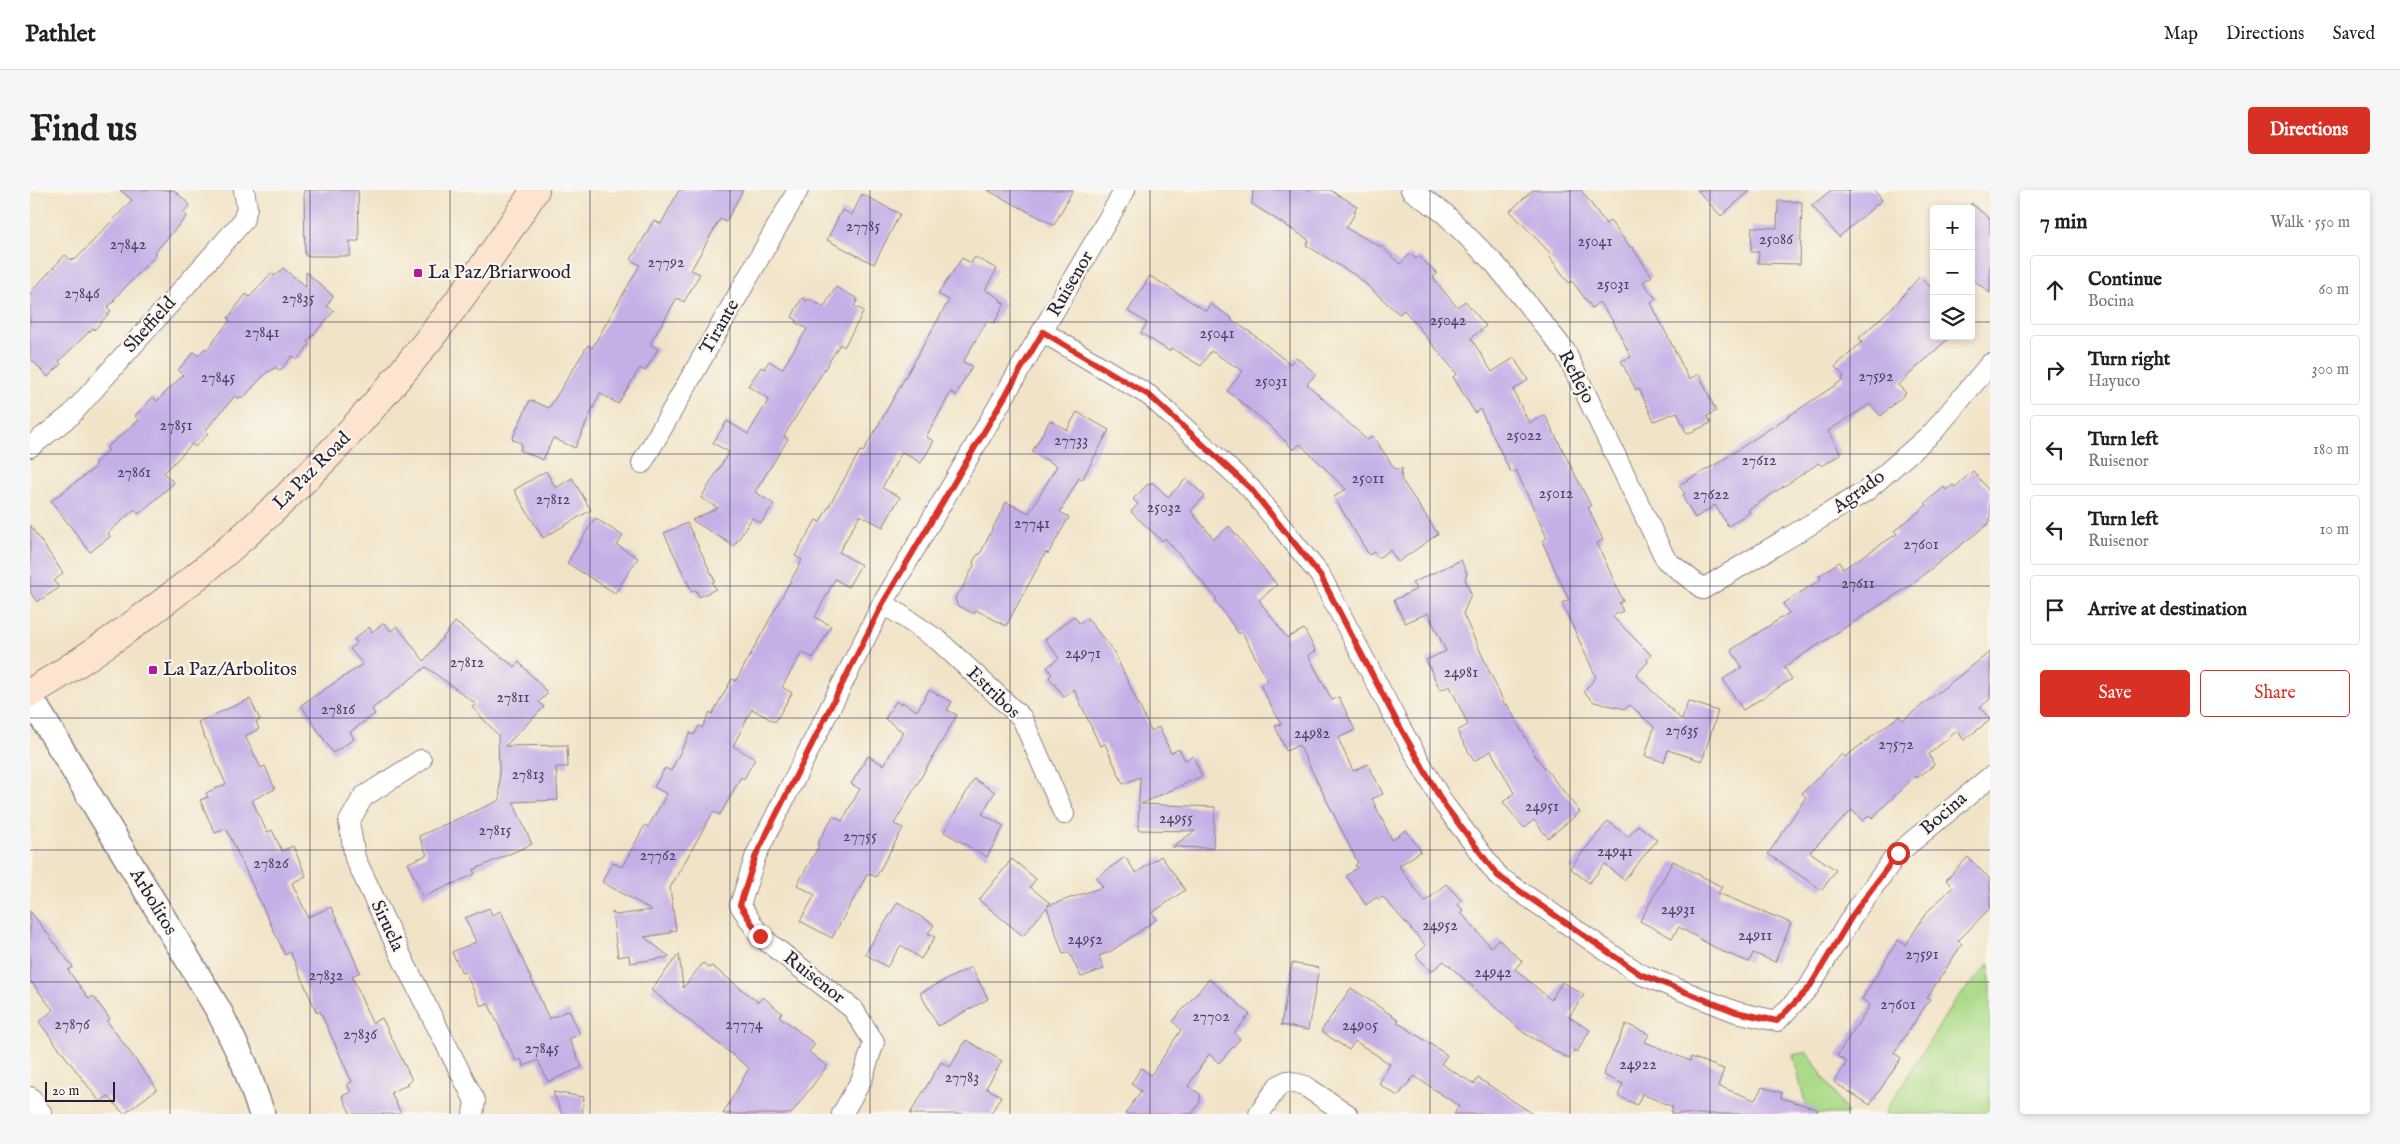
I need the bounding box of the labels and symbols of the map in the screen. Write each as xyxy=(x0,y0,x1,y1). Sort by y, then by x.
house number: 27785 xyxy=(846,217,880,237)
house number: 25086 xyxy=(1759,230,1793,250)
house number: 25041 xyxy=(1578,232,1612,252)
house number: 27842 xyxy=(110,235,146,255)
street label: Ruisenor xyxy=(1043,247,1099,321)
house number: 27792 xyxy=(648,253,684,273)
place label: La Paz/Briarwood xyxy=(428,261,572,285)
marker: La Paz/Briarwood xyxy=(412,267,424,279)
house number: 25031 xyxy=(1597,275,1630,295)
house number: 27846 xyxy=(64,284,100,304)
house number: 27835 xyxy=(282,289,315,309)
street label: Sheffield xyxy=(119,291,182,358)
street label: Tirante xyxy=(695,295,745,359)
house number: 25042 xyxy=(1430,311,1466,331)
house number: 27841 xyxy=(245,323,279,343)
house number: 25041 xyxy=(1200,324,1234,344)
street label: Reflejo xyxy=(1552,346,1600,408)
house number: 27592 xyxy=(1858,367,1894,387)
house number: 27845 xyxy=(201,368,236,388)
house number: 25031 xyxy=(1255,372,1288,392)
house number: 27851 xyxy=(160,416,192,436)
street label: La Paz Road xyxy=(268,426,357,515)
house number: 25022 xyxy=(1506,426,1542,446)
house number: 27733 xyxy=(1054,431,1088,451)
house number: 27612 xyxy=(1742,451,1776,471)
house number: 27861 xyxy=(117,463,151,483)
street label: Agrado xyxy=(1827,465,1890,520)
house number: 25011 xyxy=(1352,469,1384,489)
house number: 25012 xyxy=(1539,484,1573,504)
house number: 27622 xyxy=(1693,485,1729,505)
house number: 27812 xyxy=(536,490,570,510)
house number: 25032 xyxy=(1147,498,1181,518)
house number: 27741 xyxy=(1014,514,1050,534)
house number: 27601 xyxy=(1903,535,1939,555)
house number: 27611 xyxy=(1841,574,1875,594)
house number: 24971 xyxy=(1065,644,1101,664)
house number: 27812 xyxy=(450,653,484,673)
place label: La Paz/Arbolitos xyxy=(163,658,297,682)
street label: Estribos xyxy=(961,662,1025,724)
house number: 24981 xyxy=(1444,663,1478,683)
marker: La Paz/Arbolitos xyxy=(147,664,159,676)
house number: 27811 xyxy=(496,688,530,708)
house number: 27816 xyxy=(321,700,355,720)
house number: 27635 xyxy=(1665,721,1699,741)
house number: 24982 xyxy=(1294,724,1330,744)
house number: 27572 xyxy=(1878,735,1914,755)
house number: 27813 xyxy=(511,765,545,785)
street label: Bocina xyxy=(1916,787,1973,841)
house number: 24951 xyxy=(1525,797,1559,817)
house number: 24955 xyxy=(1159,809,1193,829)
house number: 27815 xyxy=(479,821,512,841)
house number: 27755 xyxy=(843,827,877,847)
house number: 24941 xyxy=(1597,842,1633,862)
route start xyxy=(1887,842,1910,865)
house number: 27762 xyxy=(640,846,676,866)
house number: 27826 xyxy=(253,854,289,874)
street label: Arbolitos xyxy=(123,863,182,940)
street label: Siruela xyxy=(365,897,410,956)
house number: 24931 xyxy=(1661,900,1695,920)
house number: 24952 xyxy=(1422,916,1458,936)
route end xyxy=(749,925,772,948)
house number: 24911 xyxy=(1738,926,1772,946)
house number: 24952 xyxy=(1067,930,1103,950)
house number: 27591 xyxy=(1905,945,1939,965)
street label: Ruisenor xyxy=(778,946,850,1010)
house number: 24942 xyxy=(1474,963,1512,983)
house number: 27832 xyxy=(309,966,343,986)
house number: 27601 xyxy=(1880,995,1916,1015)
house number: 27702 xyxy=(1192,1007,1230,1027)
house number: 27876 xyxy=(54,1015,90,1035)
house number: 27774 xyxy=(725,1015,763,1035)
house number: 24905 xyxy=(1342,1016,1378,1036)
house number: 27836 xyxy=(343,1025,377,1045)
house number: 27845 xyxy=(525,1039,560,1059)
house number: 24922 xyxy=(1619,1055,1657,1075)
house number: 27783 xyxy=(945,1068,979,1088)
scale bar xyxy=(45,1079,115,1102)

